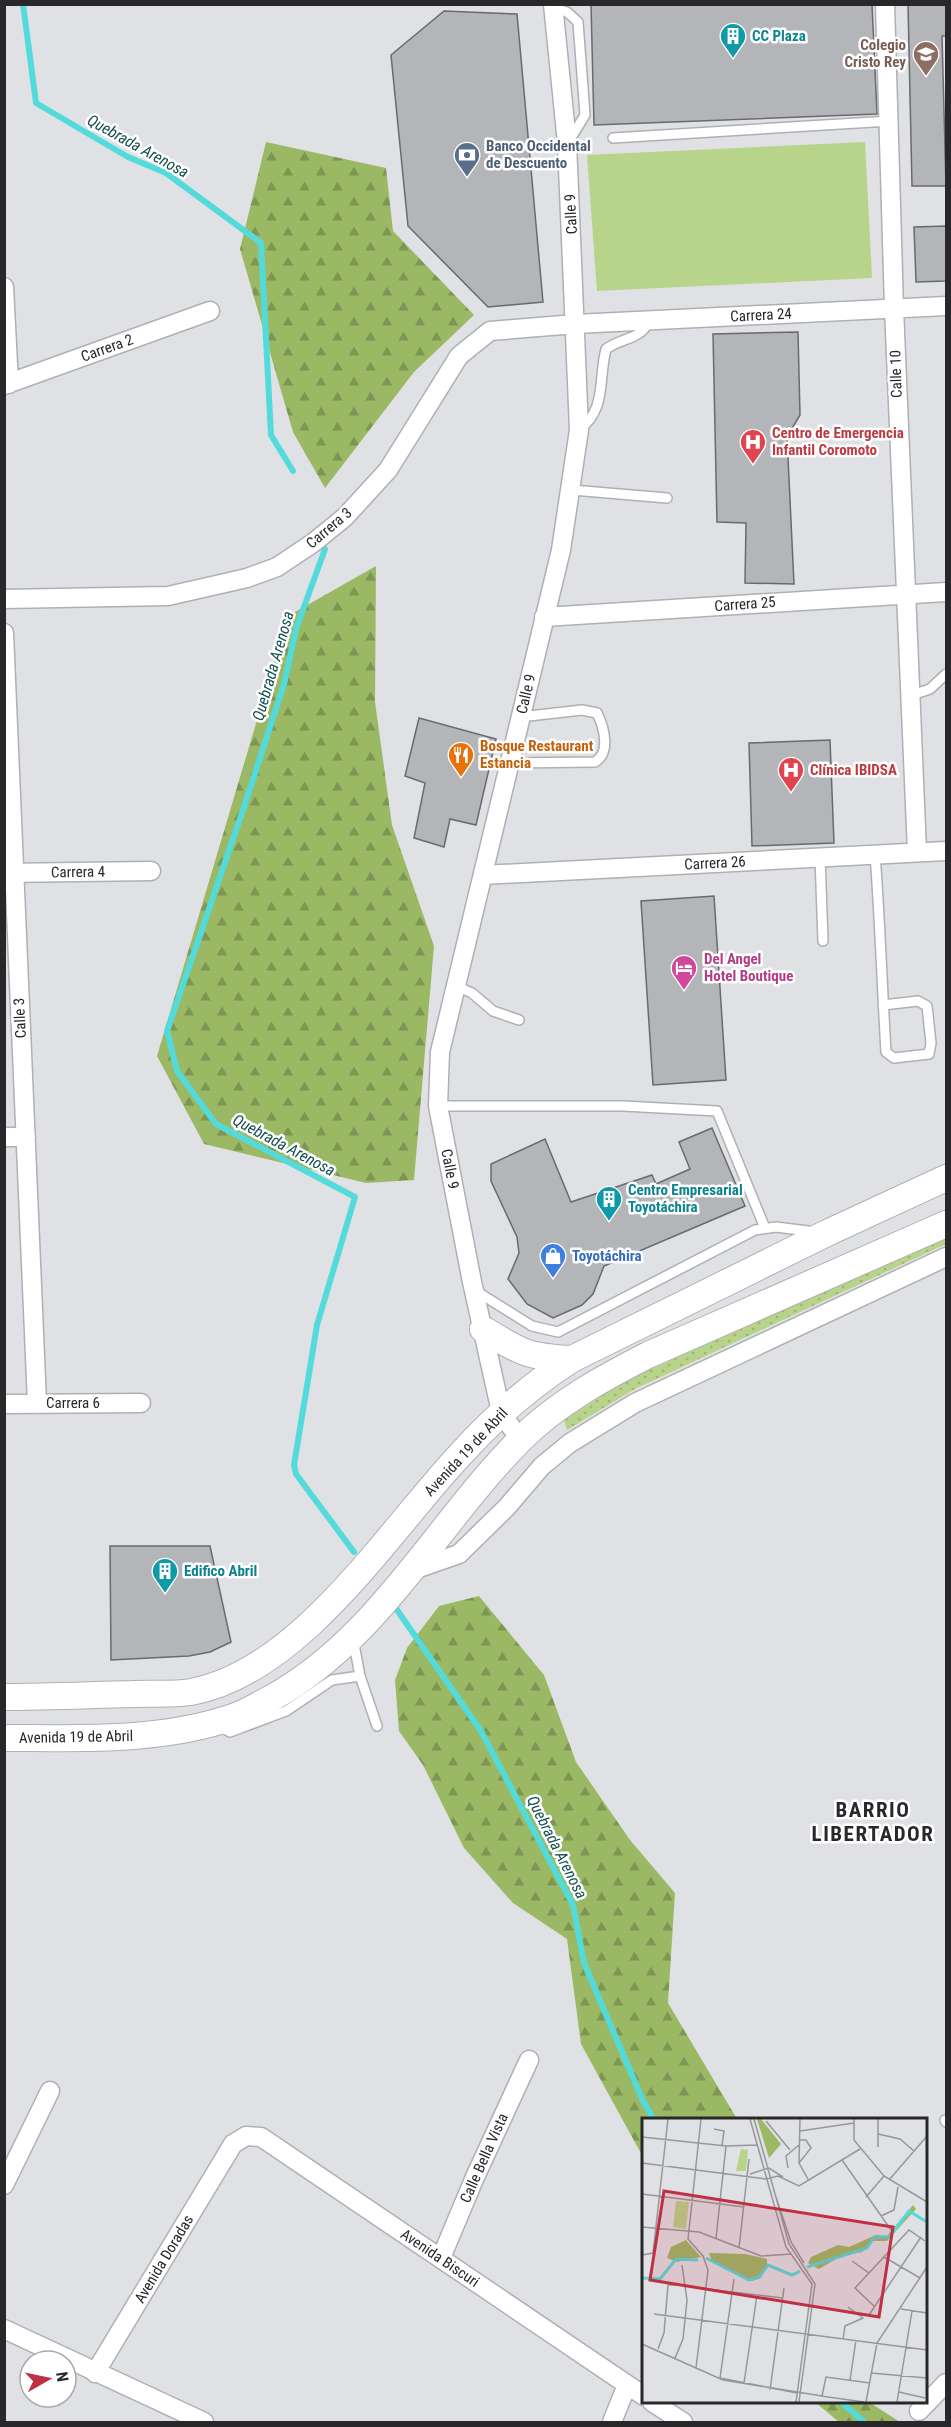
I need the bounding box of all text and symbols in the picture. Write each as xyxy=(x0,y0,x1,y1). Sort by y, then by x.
building icon: CC Plaza xyxy=(718,21,748,59)
place label: CC Plaza xyxy=(752,27,806,45)
place label: Colegio Cristo Rey xyxy=(845,36,906,71)
school or university icon: Colegio Cristo Rey xyxy=(911,39,941,77)
water label: Quebrada Arenosa xyxy=(84,110,192,182)
place label: Banco Occidental de Descuento xyxy=(486,137,591,172)
bank icon: Banco Occidental de Descuento xyxy=(452,140,482,178)
street label: Calle 9 xyxy=(561,193,581,235)
street label: Carrera 24 xyxy=(730,304,792,326)
street label: Carrera 2 xyxy=(79,330,135,366)
street label: Calle 10 xyxy=(886,350,906,398)
place label: Centro de Emergencia Infantil Coromoto xyxy=(772,424,904,459)
hospital icon: Centro de Emergencia Infantil Coromoto xyxy=(738,427,768,465)
street label: Carrera 3 xyxy=(303,504,355,552)
street label: Carrera 25 xyxy=(714,593,776,615)
water label: Quebrada Arenosa xyxy=(248,609,298,723)
street label: Calle 9 xyxy=(513,672,539,716)
place label: Bosque Restaurant Estancia xyxy=(480,737,594,772)
restaurant icon: Bosque Restaurant Estancia xyxy=(446,740,476,778)
hospital icon: Clínica IBIDSA xyxy=(776,755,806,793)
place label: Clínica IBIDSA xyxy=(810,761,897,779)
street label: Carrera 26 xyxy=(684,852,746,874)
street label: Carrera 4 xyxy=(51,863,105,881)
place label: Del Angel Hotel Boutique xyxy=(704,950,793,985)
hotel icon: Del Angel Hotel Boutique xyxy=(669,953,699,991)
street label: Calle 3 xyxy=(10,997,30,1039)
water label: Quebrada Arenosa xyxy=(230,1110,338,1180)
street label: Calle 9 xyxy=(437,1147,463,1191)
place label: Centro Empresarial Toyotáchira xyxy=(628,1181,743,1216)
building icon: Centro Empresarial Toyotáchira xyxy=(594,1184,624,1222)
shop icon: Toyotáchira xyxy=(538,1241,568,1279)
place label: Toyotáchira xyxy=(572,1247,642,1265)
street label: Carrera 6 xyxy=(46,1394,100,1412)
street label: Avenida 19 de Abril xyxy=(421,1404,511,1500)
building icon: Edifico Abril xyxy=(150,1556,180,1594)
place label: Edifico Abril xyxy=(184,1562,257,1580)
street label: Avenida 19 de Abril xyxy=(19,1727,133,1747)
water label: Quebrada Arenosa xyxy=(523,1792,591,1902)
district label: BARRIO LIBERTADOR xyxy=(812,1798,934,1846)
street label: Calle Bella Vista xyxy=(456,2110,512,2206)
inset map xyxy=(642,2118,927,2403)
street label: Avenida Doradas xyxy=(131,2212,197,2306)
street label: Avenida Biscuri xyxy=(397,2225,483,2291)
north arrow xyxy=(18,2349,78,2409)
text: N xyxy=(52,2370,72,2383)

